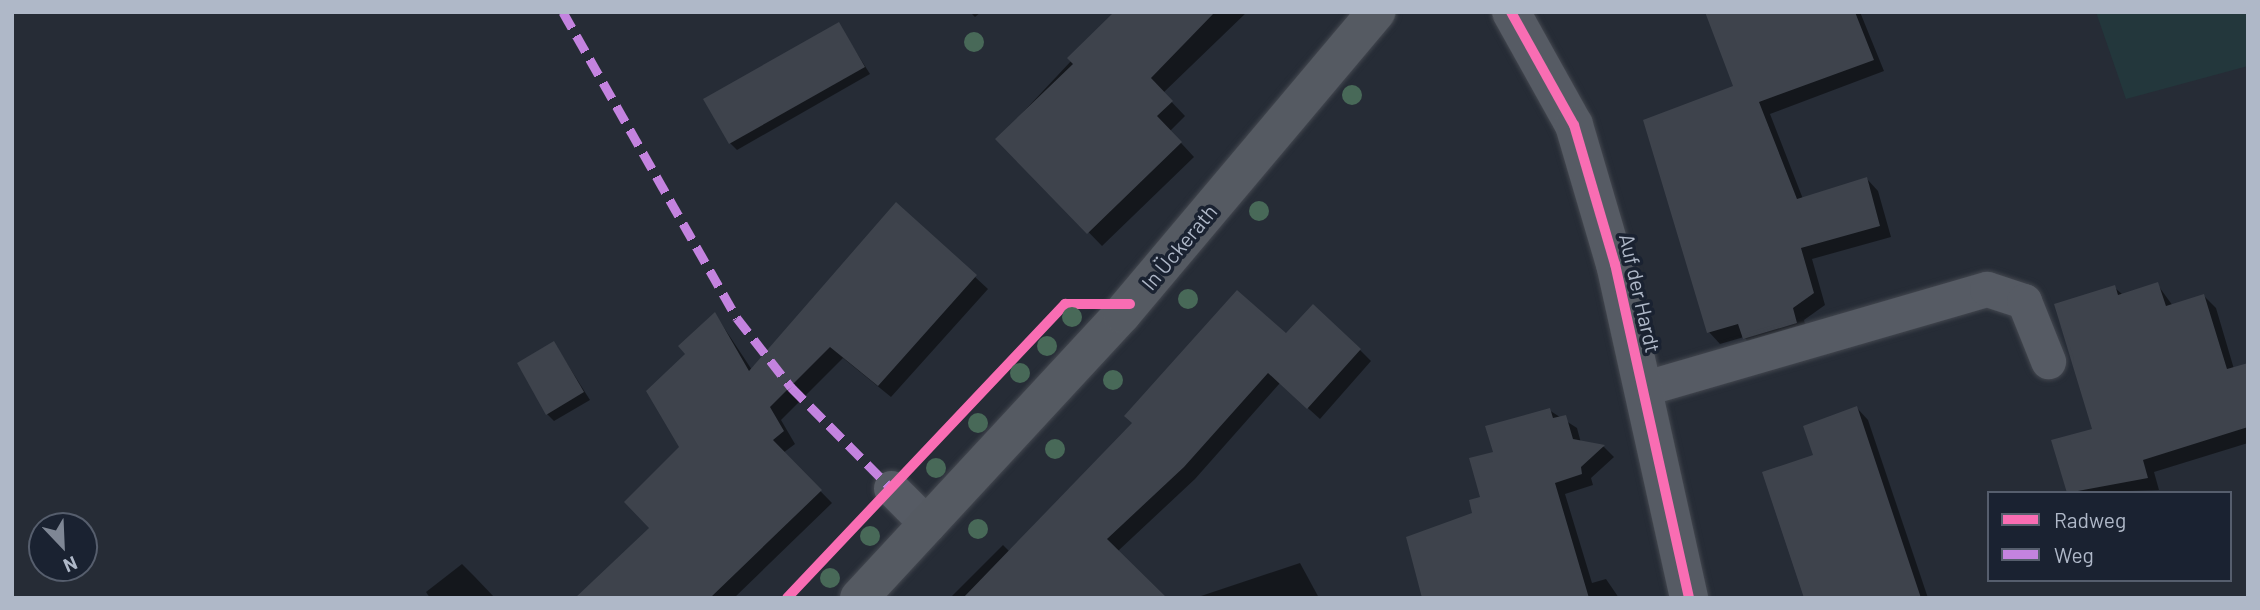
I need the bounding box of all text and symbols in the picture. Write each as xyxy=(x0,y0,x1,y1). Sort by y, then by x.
street label: In Ückerath xyxy=(1136,199,1222,295)
street label: Auf der Hardt xyxy=(1614,231,1666,355)
legend xyxy=(1987,491,2232,582)
text: Radweg xyxy=(2054,507,2126,532)
north arrow xyxy=(28,512,98,582)
text: Weg xyxy=(2054,542,2094,567)
text: N xyxy=(60,552,81,578)

